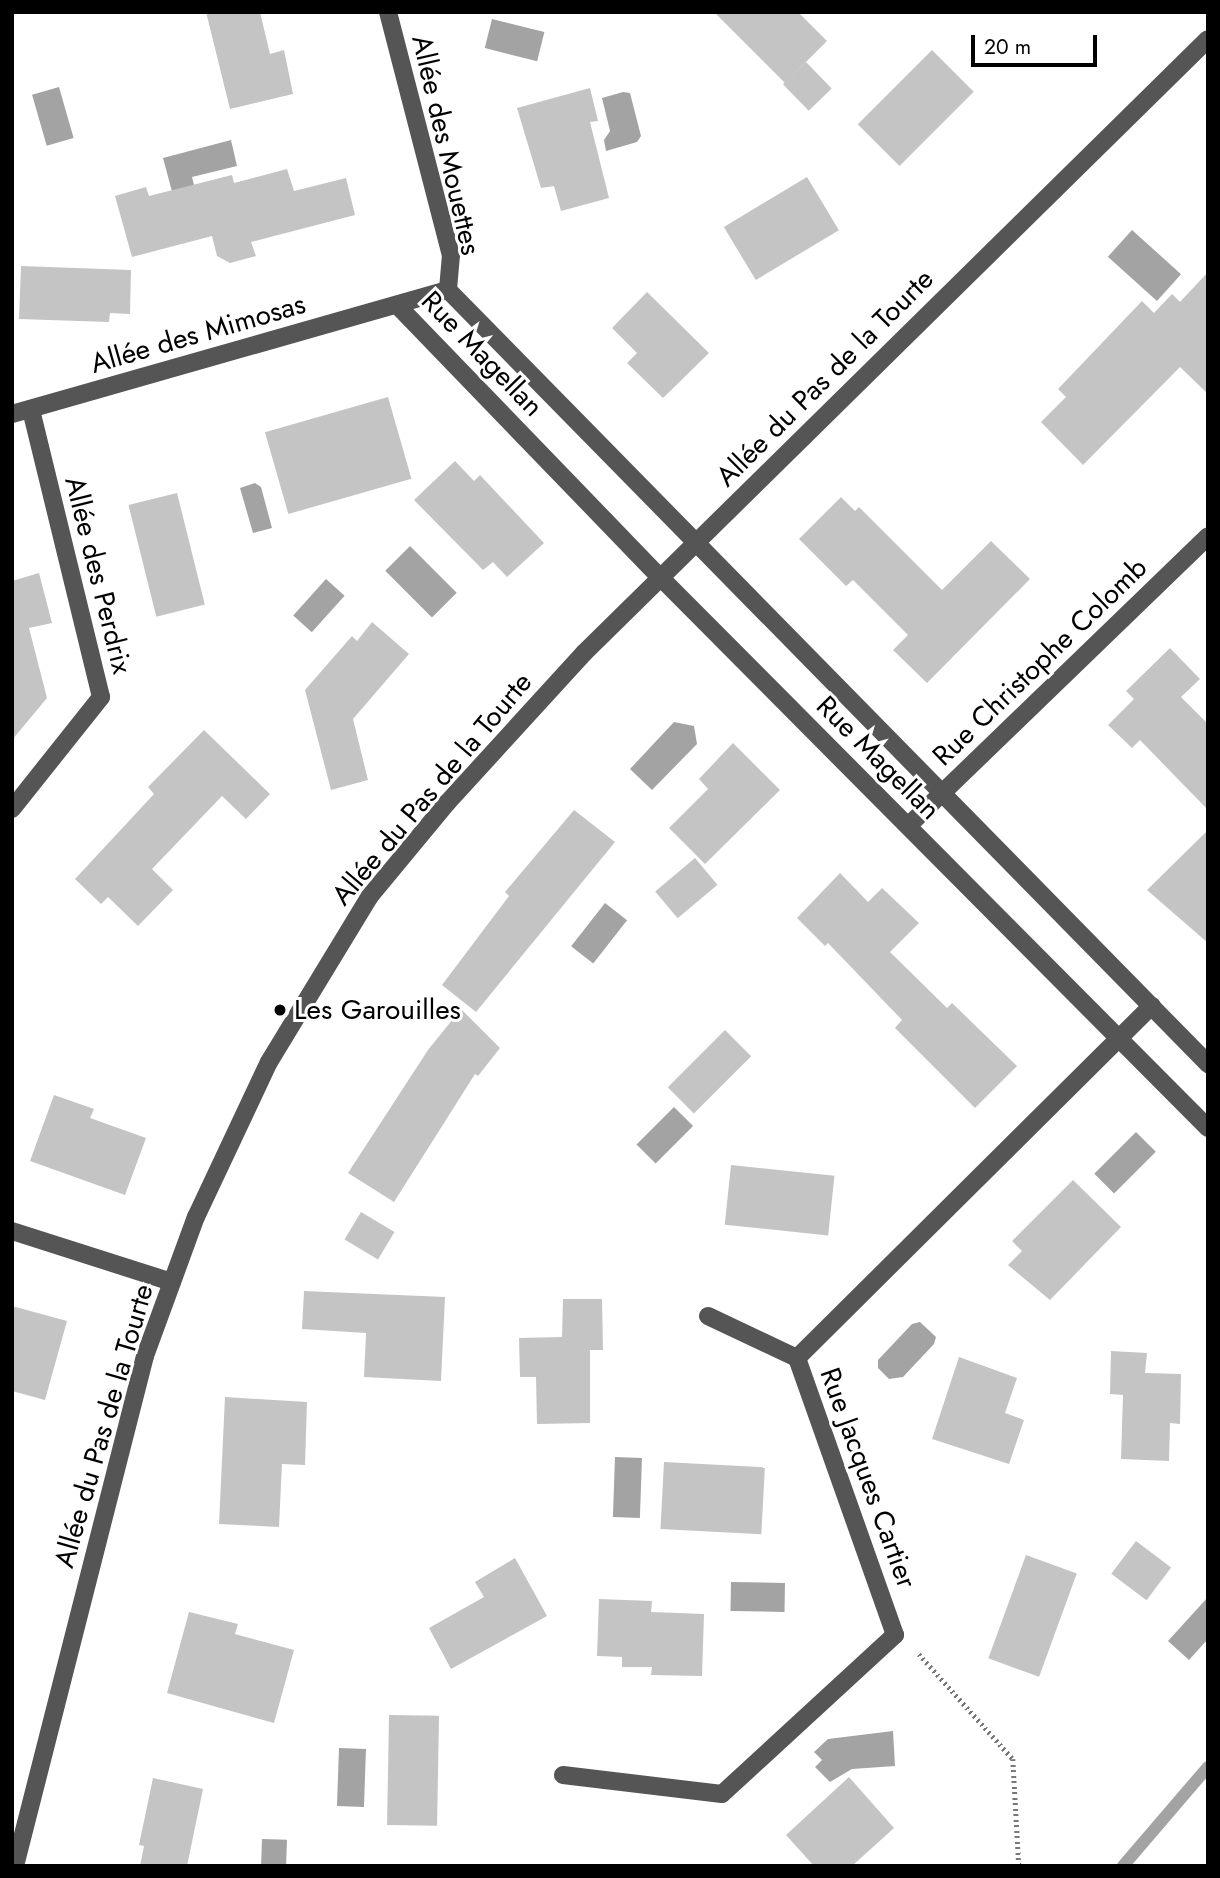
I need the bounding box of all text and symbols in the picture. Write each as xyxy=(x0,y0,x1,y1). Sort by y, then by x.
scale bar xyxy=(975,21,1101,65)
street label: Allée des Mouettes xyxy=(404,32,488,258)
text: 20 m xyxy=(984,32,1031,62)
street label: Allée du Pas de la Tourte xyxy=(709,262,941,494)
street label: Rue Magellan xyxy=(414,285,550,423)
street label: Allée des Mimosas xyxy=(87,287,309,381)
street label: Allée des Perdrix xyxy=(57,473,139,677)
street label: Rue Christophe Colomb xyxy=(926,551,1154,773)
street label: Allée du Pas de la Tourte xyxy=(325,666,539,912)
street label: Rue Magellan xyxy=(809,689,947,827)
place label: Les Garouilles xyxy=(294,993,461,1027)
marker: Les Garouilles xyxy=(272,1002,288,1018)
street label: Allée du Pas de la Tourte xyxy=(47,1280,161,1572)
street label: Rue Jacques Cartier xyxy=(813,1363,923,1593)

